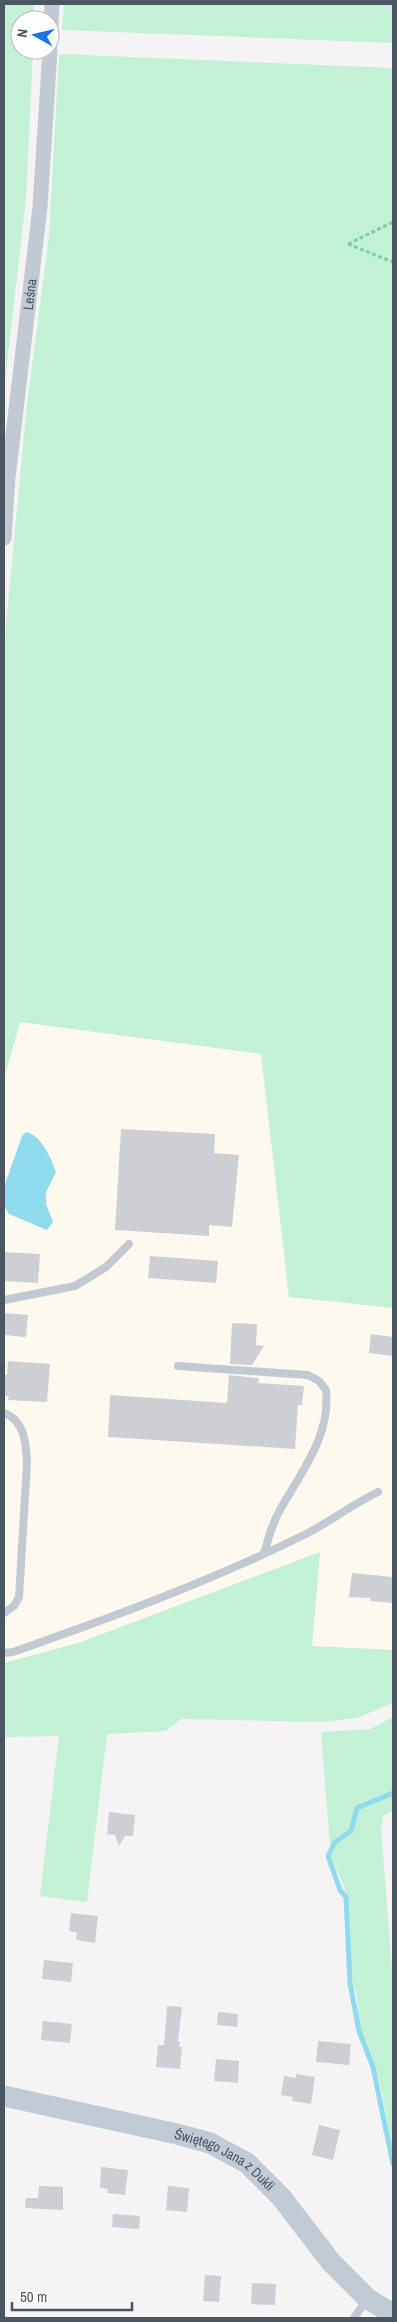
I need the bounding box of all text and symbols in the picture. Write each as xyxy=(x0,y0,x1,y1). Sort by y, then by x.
north arrow xyxy=(10,10,60,60)
text: N xyxy=(13,28,32,39)
street label: Leśna xyxy=(19,277,40,311)
street label: Świętego Jana z Dukli xyxy=(172,2125,279,2195)
scale bar xyxy=(12,2280,132,2312)
text: 50 m xyxy=(20,2286,47,2307)

